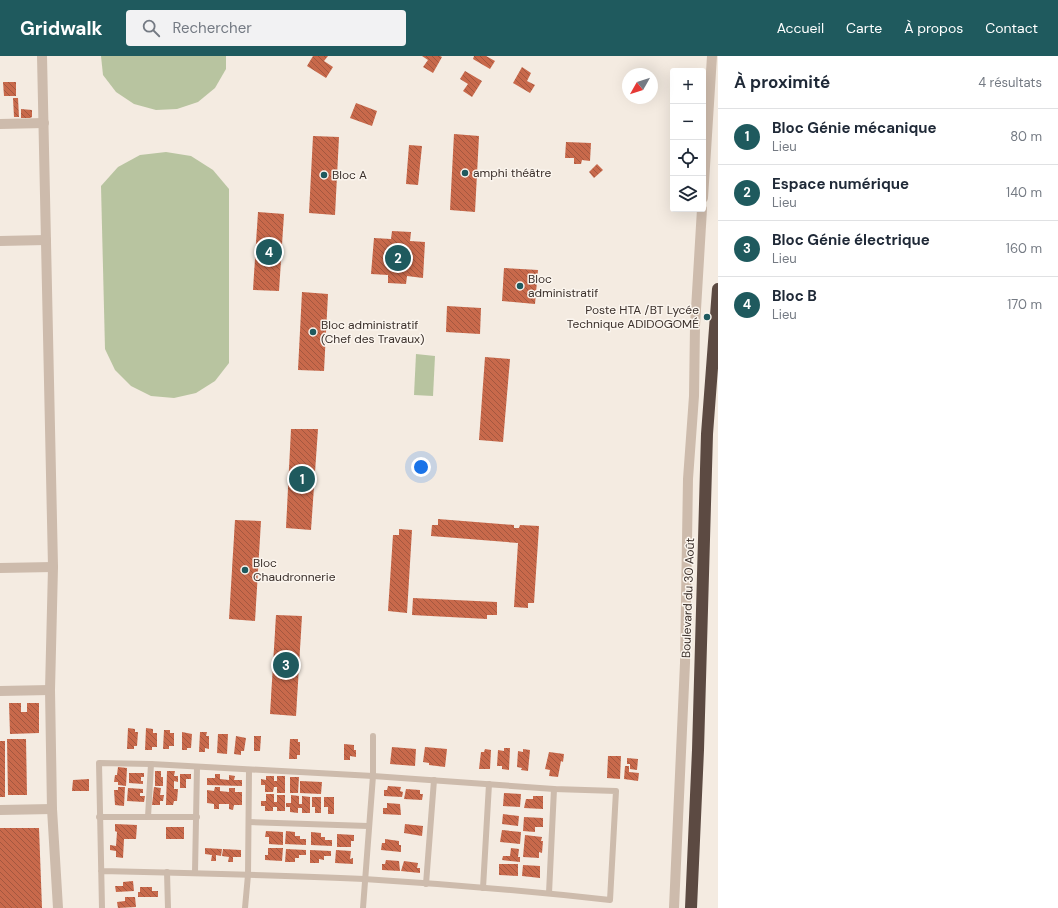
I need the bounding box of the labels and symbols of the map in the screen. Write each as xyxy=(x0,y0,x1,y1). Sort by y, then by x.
north arrow xyxy=(622,68,658,104)
place label: amphi théâtre xyxy=(473,165,551,181)
place label: Bloc A xyxy=(332,167,367,183)
marker: amphi théâtre xyxy=(460,168,470,178)
marker: Bloc A xyxy=(319,170,329,180)
pin: 4 xyxy=(256,237,282,267)
pin: 2 xyxy=(385,243,411,273)
place label: Bloc administratif xyxy=(528,271,598,301)
marker: Bloc administratif xyxy=(515,281,525,291)
place label: Poste HTA /BT Lycée Technique ADIDOGOMÉ xyxy=(567,302,699,332)
marker: Poste HTA /BT Lycée Technique ADIDOGOMÉ xyxy=(702,312,712,322)
place label: Bloc administratif (Chef des Travaux) xyxy=(321,317,424,347)
marker: Bloc administratif (Chef des Travaux) xyxy=(308,327,318,337)
your location xyxy=(411,457,431,477)
pin: 1 xyxy=(289,464,315,494)
street label: Boulevard du 30 Août xyxy=(678,537,698,658)
place label: Bloc Chaudronnerie xyxy=(253,555,336,585)
marker: Bloc Chaudronnerie xyxy=(240,565,250,575)
pin: 3 xyxy=(273,650,299,680)

